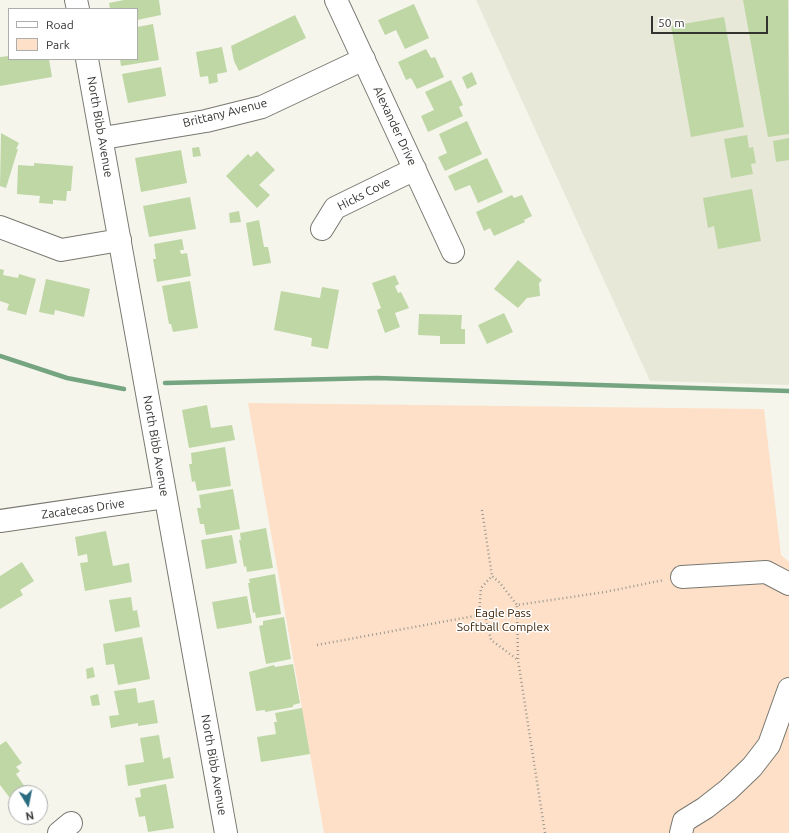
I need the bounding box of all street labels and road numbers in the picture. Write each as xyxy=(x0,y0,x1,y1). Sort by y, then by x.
street label: North Bibb Avenue xyxy=(84,75,116,179)
street label: Alexander Drive xyxy=(370,84,420,168)
street label: Brittany Avenue xyxy=(181,96,269,130)
street label: Hicks Cove xyxy=(335,174,393,214)
street label: North Bibb Avenue xyxy=(140,394,172,498)
street label: Zacatecas Drive xyxy=(40,496,126,522)
street label: North Bibb Avenue xyxy=(198,713,230,817)

